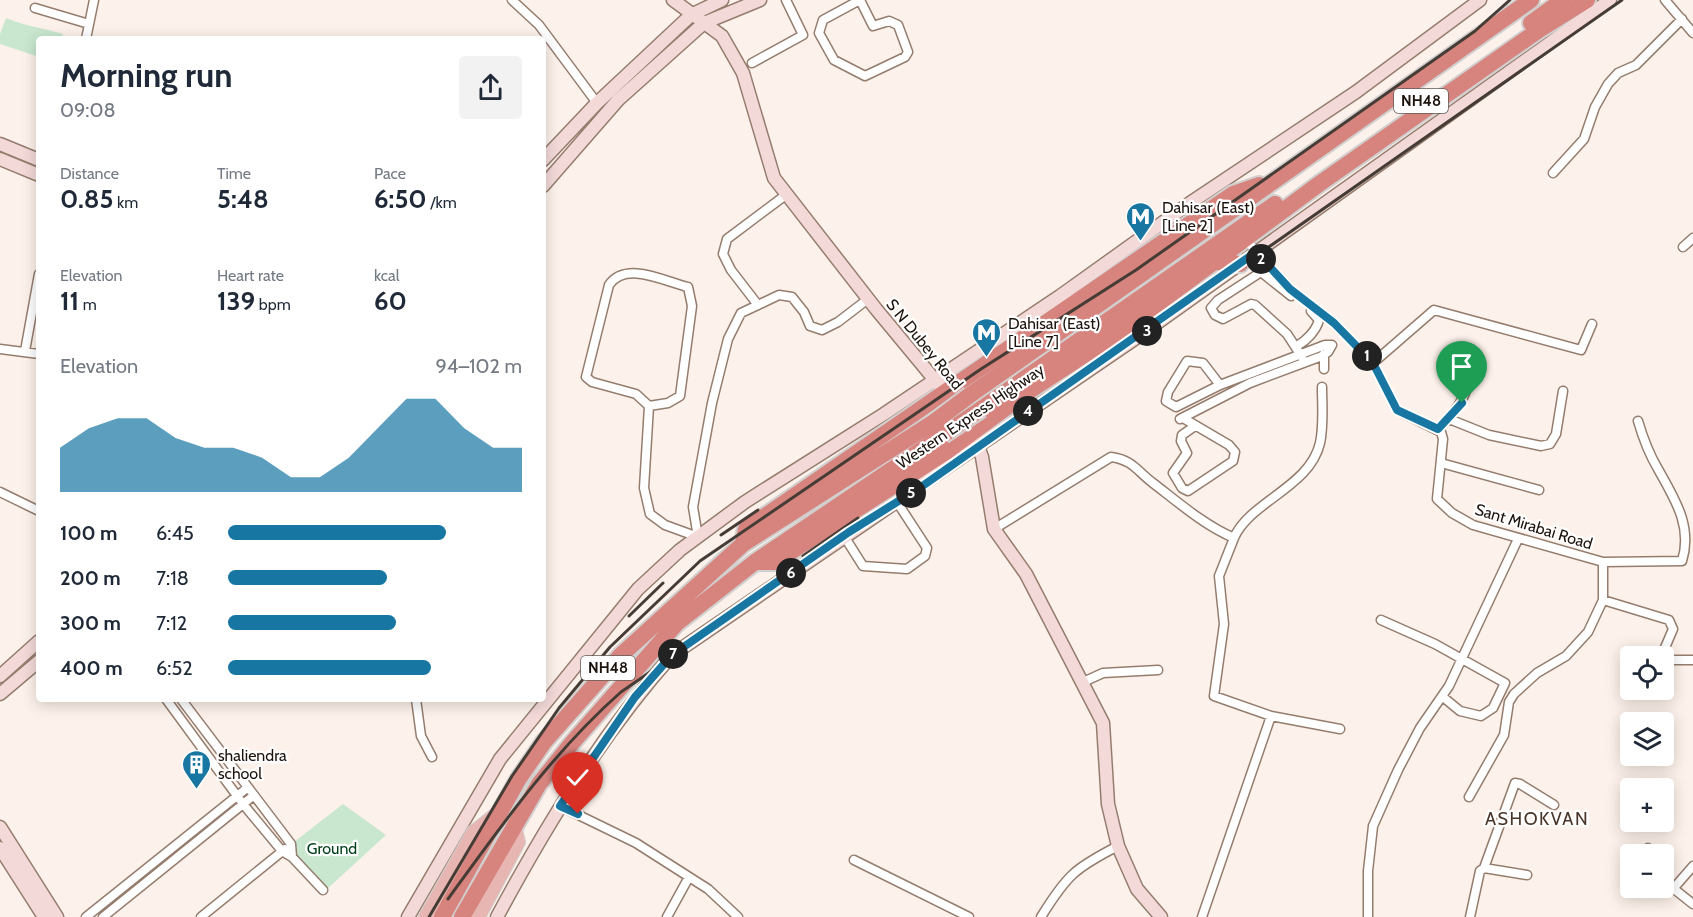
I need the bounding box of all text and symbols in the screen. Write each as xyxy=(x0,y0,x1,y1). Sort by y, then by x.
text: Morning run xyxy=(60,55,232,95)
button: share xyxy=(459,56,522,119)
road number: NH48 xyxy=(1394,89,1448,113)
text: 09:08 xyxy=(60,98,116,122)
text: Distance xyxy=(60,164,119,183)
text: Time xyxy=(217,164,251,183)
text: Pace xyxy=(374,164,406,183)
text: 0.85 xyxy=(60,183,114,215)
text: 5:48 xyxy=(217,183,269,215)
text: 6:50 xyxy=(374,183,427,215)
text: km xyxy=(114,193,138,212)
text: /km xyxy=(427,193,457,212)
place label: Dahisar (East) [Line 2] xyxy=(1162,198,1255,235)
metro station icon: Dahisar (East) [Line 2] xyxy=(1125,200,1157,242)
pin: 2 xyxy=(1246,244,1276,274)
text: 2 xyxy=(1257,249,1265,268)
text: Elevation xyxy=(60,266,123,285)
text: Heart rate xyxy=(217,266,284,285)
text: kcal xyxy=(374,266,400,285)
text: 11 xyxy=(60,285,79,317)
text: 139 xyxy=(217,285,255,317)
text: 60 xyxy=(374,285,407,317)
text: m xyxy=(79,295,97,314)
text: bpm xyxy=(255,295,291,314)
street label: S N Dubey Road xyxy=(882,295,967,393)
place label: Dahisar (East) [Line 7] xyxy=(1008,314,1101,351)
metro station icon: Dahisar (East) [Line 7] xyxy=(971,316,1003,358)
pin: 3 xyxy=(1132,316,1162,346)
text: 3 xyxy=(1143,321,1151,340)
pin: 1 xyxy=(1352,341,1382,371)
pin xyxy=(1436,341,1487,403)
text: 1 xyxy=(1364,346,1370,365)
icon: arrive xyxy=(1445,350,1478,383)
text: Elevation xyxy=(60,354,138,378)
text: 94–102 m xyxy=(436,354,522,378)
street label: Western Express Highway xyxy=(893,360,1048,473)
pin: 4 xyxy=(1013,396,1043,426)
text: 4 xyxy=(1023,401,1033,420)
pin: 5 xyxy=(896,478,926,508)
text: 5 xyxy=(907,483,915,502)
street label: Sant Mirabai Road xyxy=(1473,500,1595,553)
text: 100 m xyxy=(60,521,118,545)
text: 6:45 xyxy=(156,521,194,545)
pin: 6 xyxy=(776,558,806,588)
text: 6 xyxy=(787,563,796,582)
text: 200 m xyxy=(60,566,121,590)
text: 7:18 xyxy=(156,566,189,590)
text: 300 m xyxy=(60,611,121,635)
text: 7:12 xyxy=(156,611,187,635)
pin: 7 xyxy=(658,639,688,669)
text: 7 xyxy=(669,644,677,663)
map controls xyxy=(1620,646,1674,898)
button: locate xyxy=(1620,646,1674,700)
text: 400 m xyxy=(60,656,123,680)
text: 6:52 xyxy=(156,656,193,680)
road number: NH48 xyxy=(581,656,635,680)
button: layers xyxy=(1620,712,1674,766)
place label: shaliendra school xyxy=(218,746,287,783)
building icon: shaliendra school xyxy=(181,748,213,790)
pin xyxy=(552,752,603,814)
icon: check xyxy=(561,761,594,794)
button: + xyxy=(1620,778,1674,832)
district label: ASHOKVAN xyxy=(1485,808,1589,830)
park label: Ground xyxy=(307,839,357,858)
button: − xyxy=(1620,844,1674,898)

